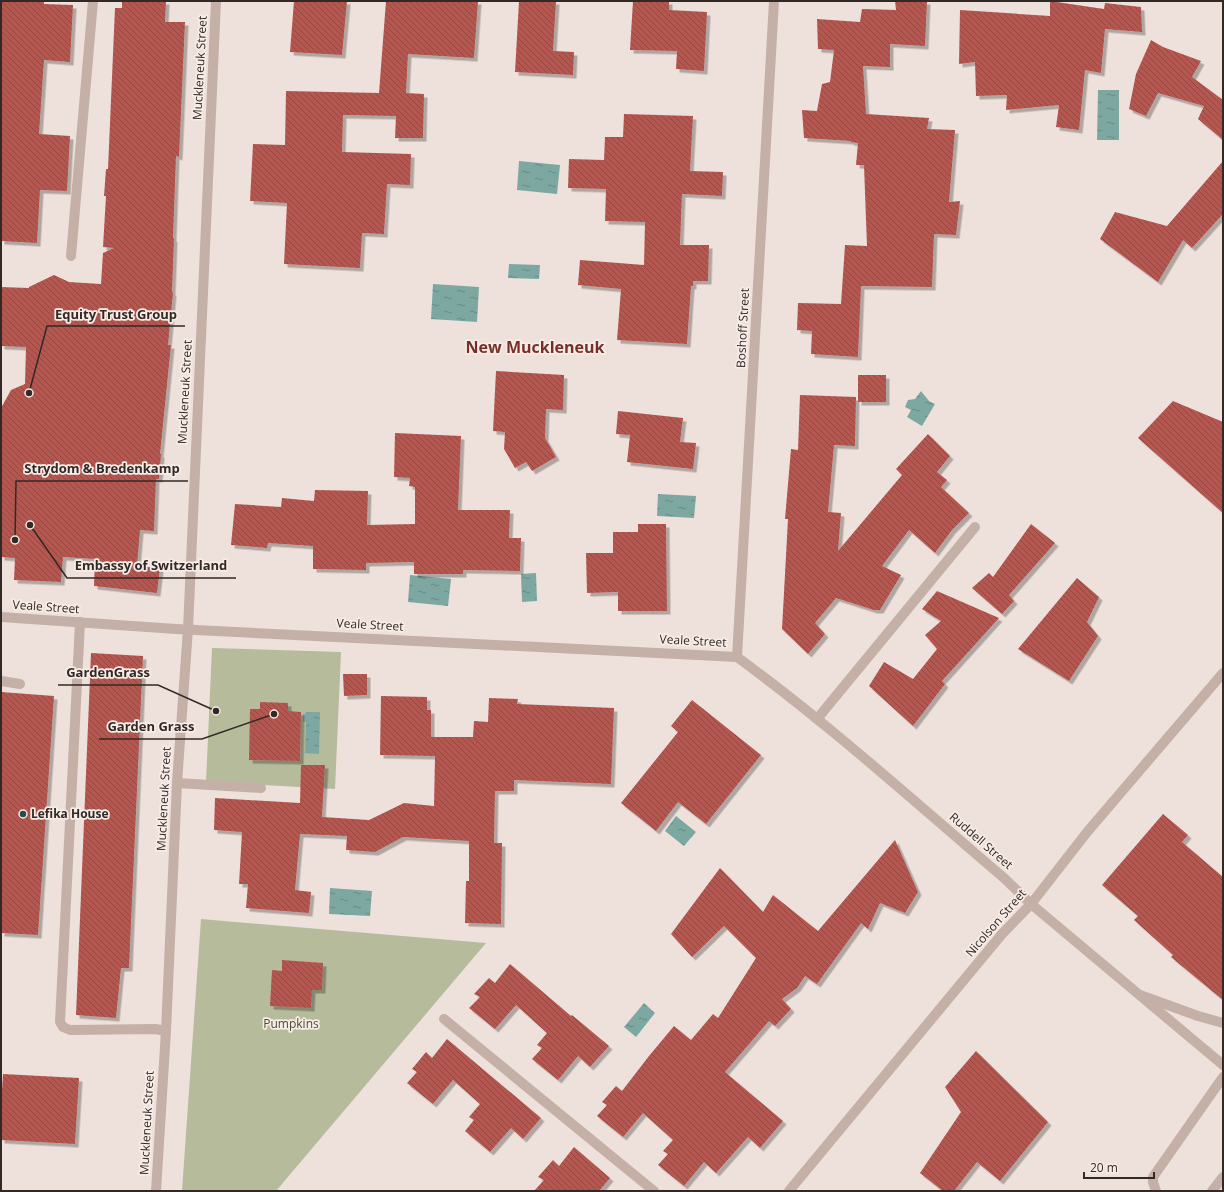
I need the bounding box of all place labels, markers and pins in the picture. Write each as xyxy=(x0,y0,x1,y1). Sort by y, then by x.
callout: Equity Trust Group xyxy=(47,301,185,326)
callout: Strydom & Bredenkamp xyxy=(16,456,188,481)
callout: Embassy of Switzerland xyxy=(67,553,236,578)
callout: GardenGrass xyxy=(58,660,158,685)
callout: Garden Grass xyxy=(99,714,202,739)
place label: Lefika House xyxy=(31,805,109,822)
marker: Lefika House xyxy=(18,809,28,819)

